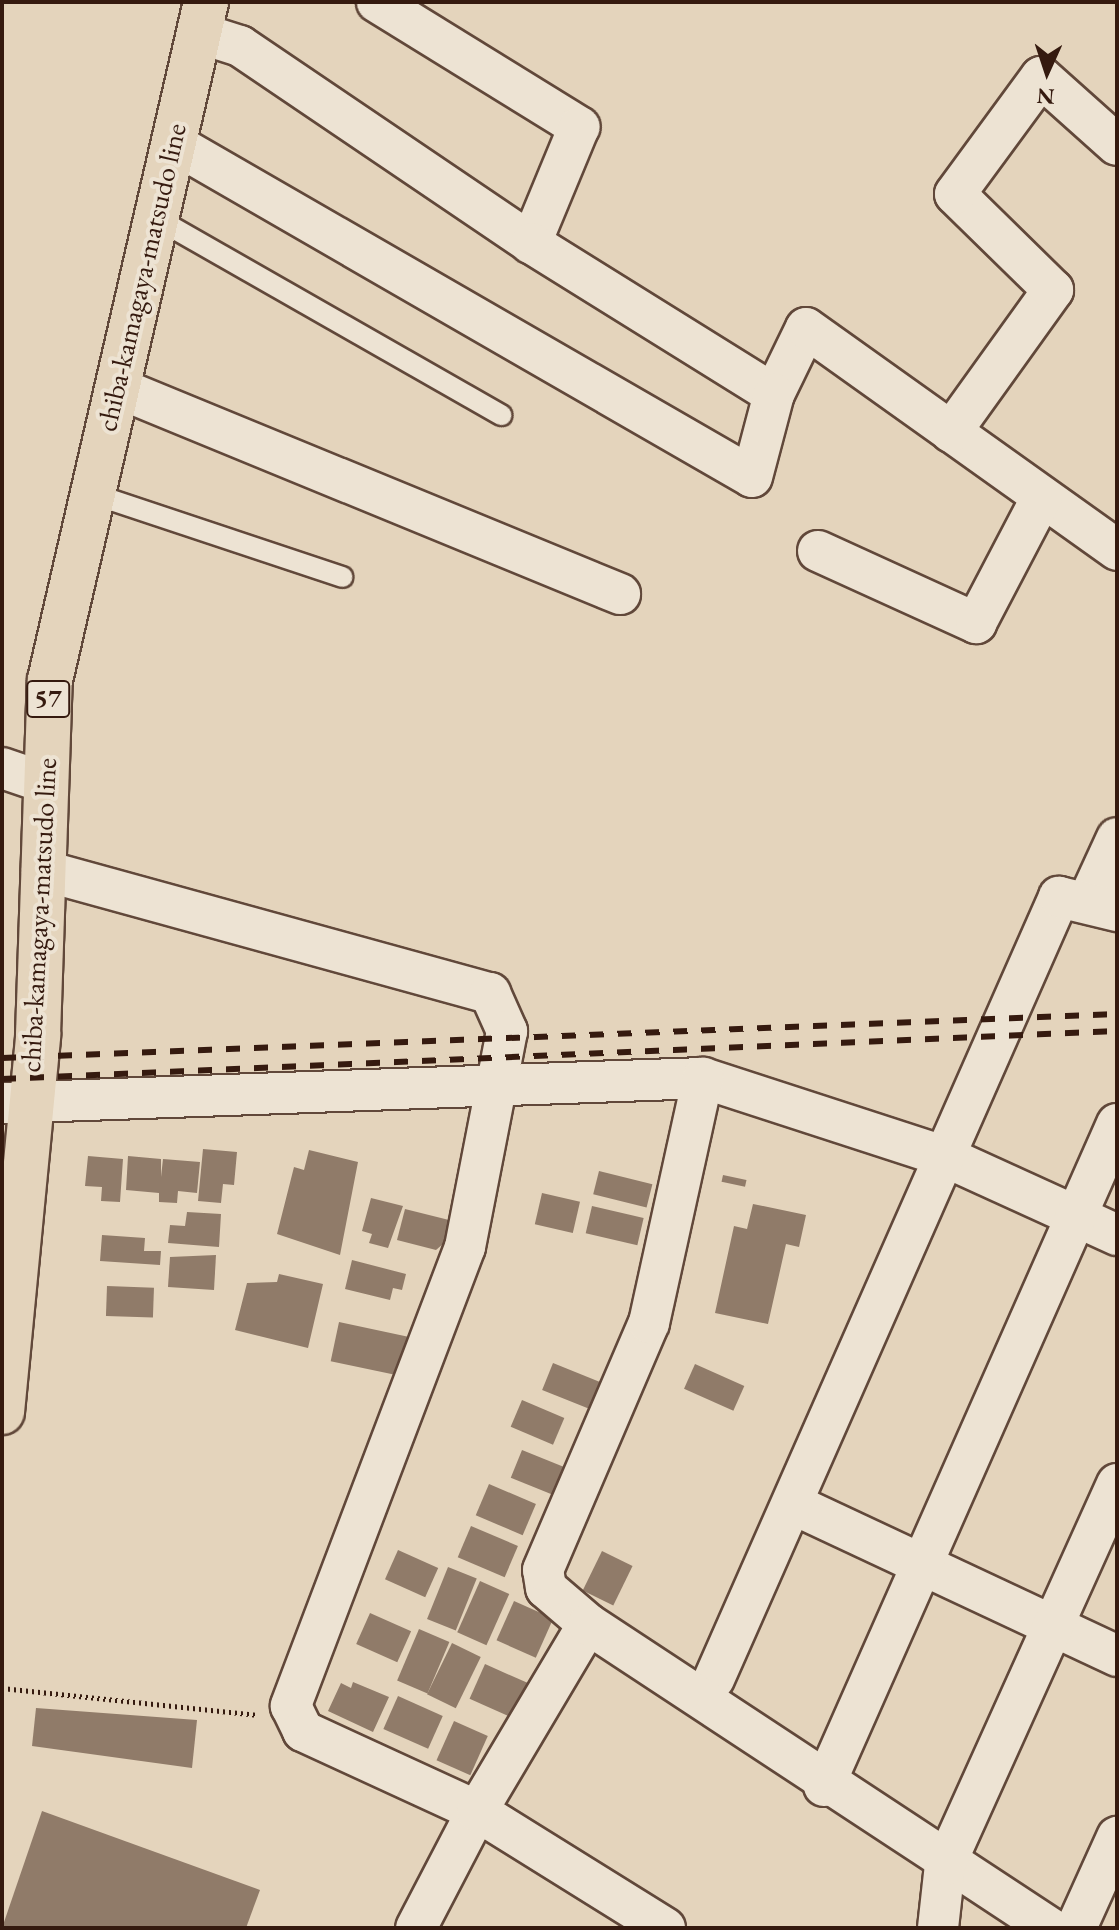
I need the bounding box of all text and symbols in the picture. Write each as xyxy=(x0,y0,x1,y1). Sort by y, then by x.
north arrow xyxy=(1007,32,1087,112)
text: N xyxy=(1036,82,1055,111)
street label: chiba-kamagaya-matsudo line xyxy=(89,120,193,434)
road number: 57 xyxy=(26,677,70,721)
street label: chiba-kamagaya-matsudo line xyxy=(13,757,63,1073)

